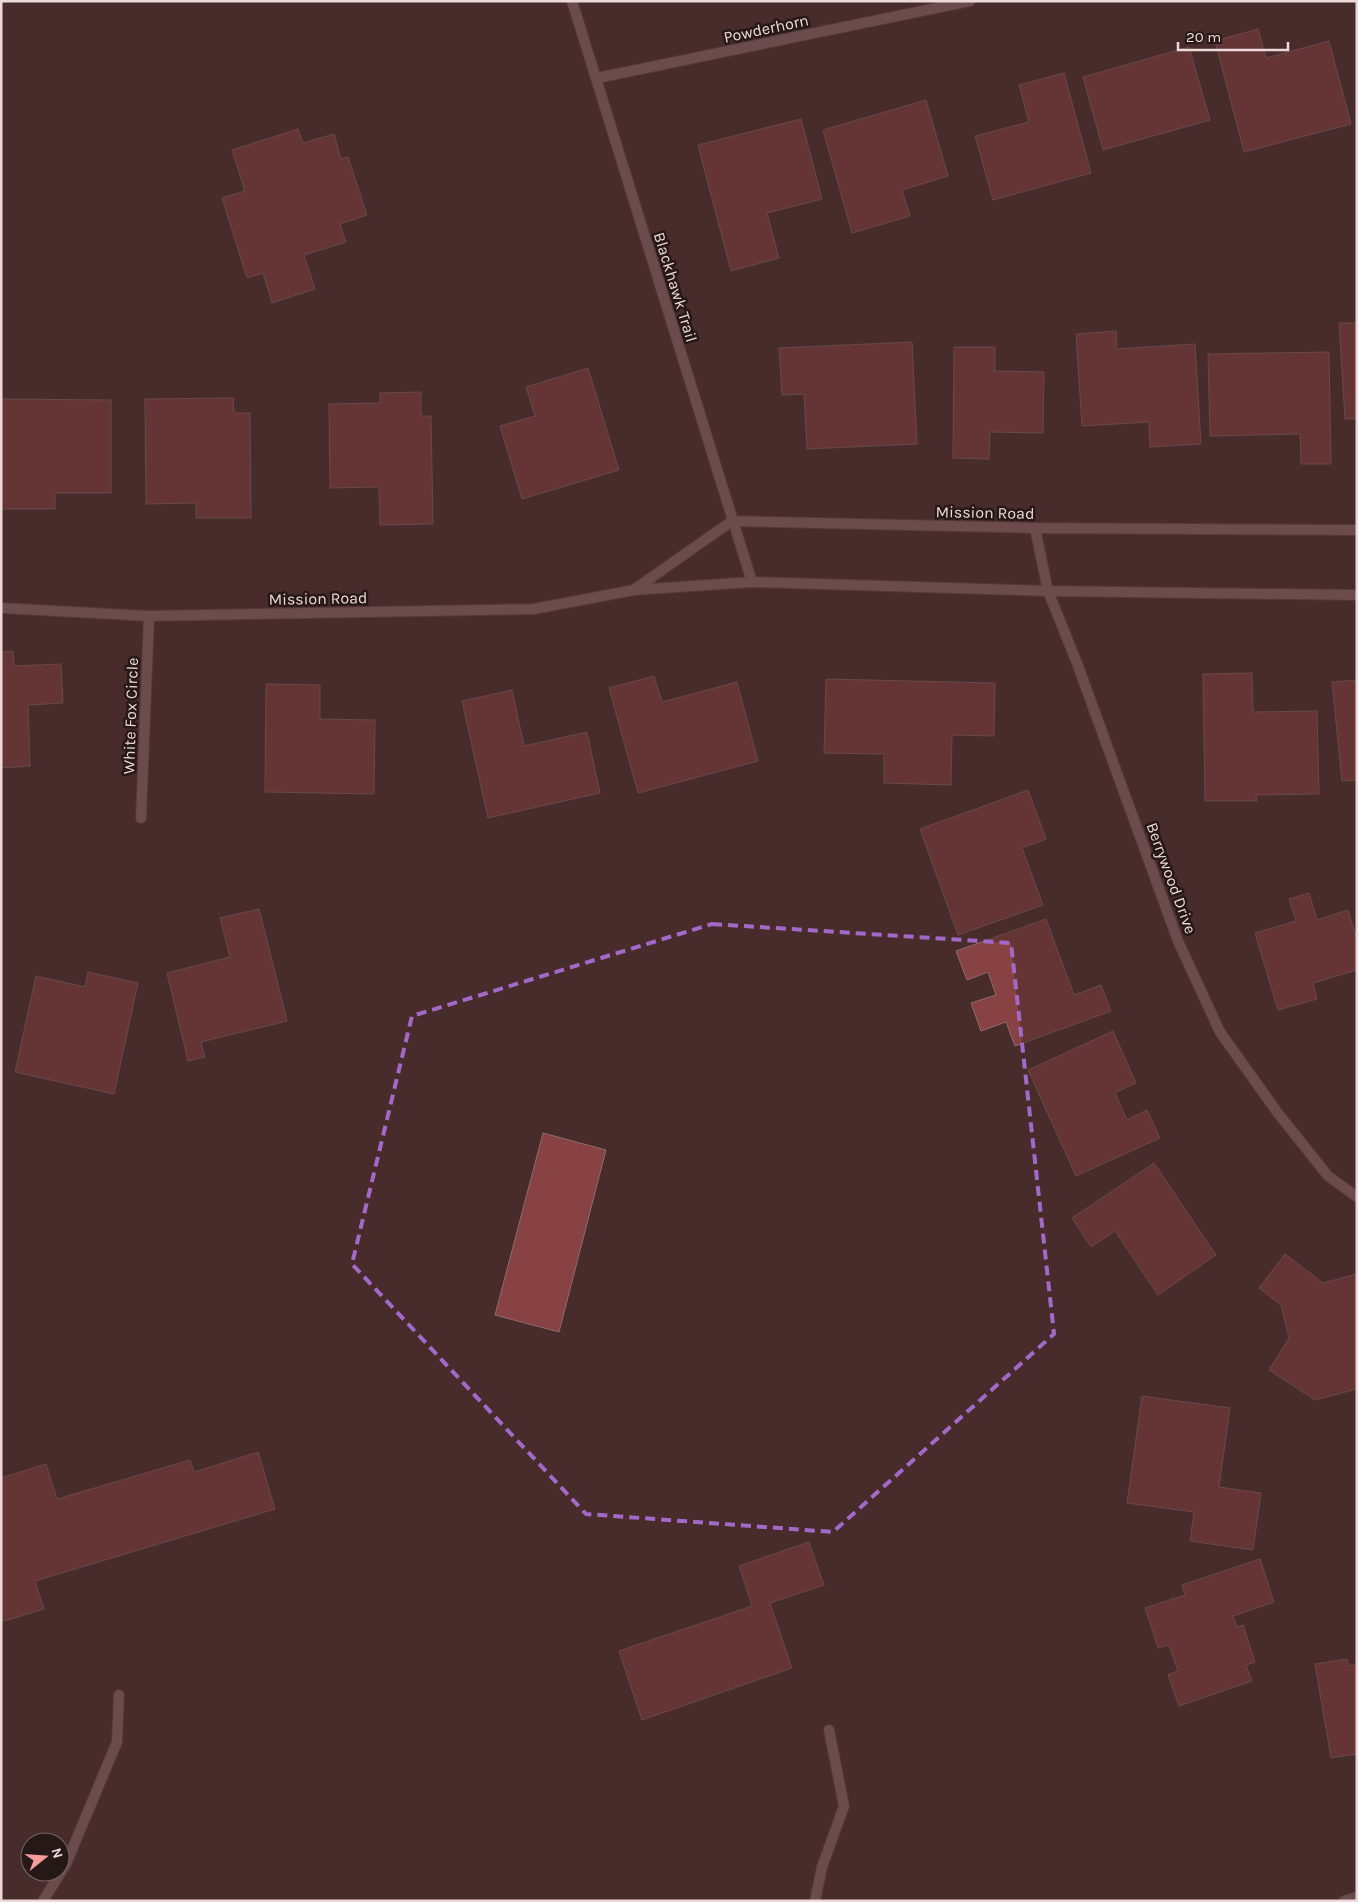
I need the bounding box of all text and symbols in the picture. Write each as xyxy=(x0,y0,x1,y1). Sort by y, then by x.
street label: Powderhorn xyxy=(722,10,810,47)
scale bar xyxy=(1178,20,1288,52)
text: 20 m xyxy=(1186,28,1221,46)
street label: Blackhawk Trail xyxy=(650,230,701,344)
street label: Mission Road xyxy=(935,502,1035,523)
street label: Mission Road xyxy=(268,588,368,609)
street label: White Fox Circle xyxy=(119,657,142,775)
street label: Berrywood Drive xyxy=(1143,820,1200,936)
north arrow xyxy=(20,1832,70,1882)
text: N xyxy=(47,1846,67,1861)

